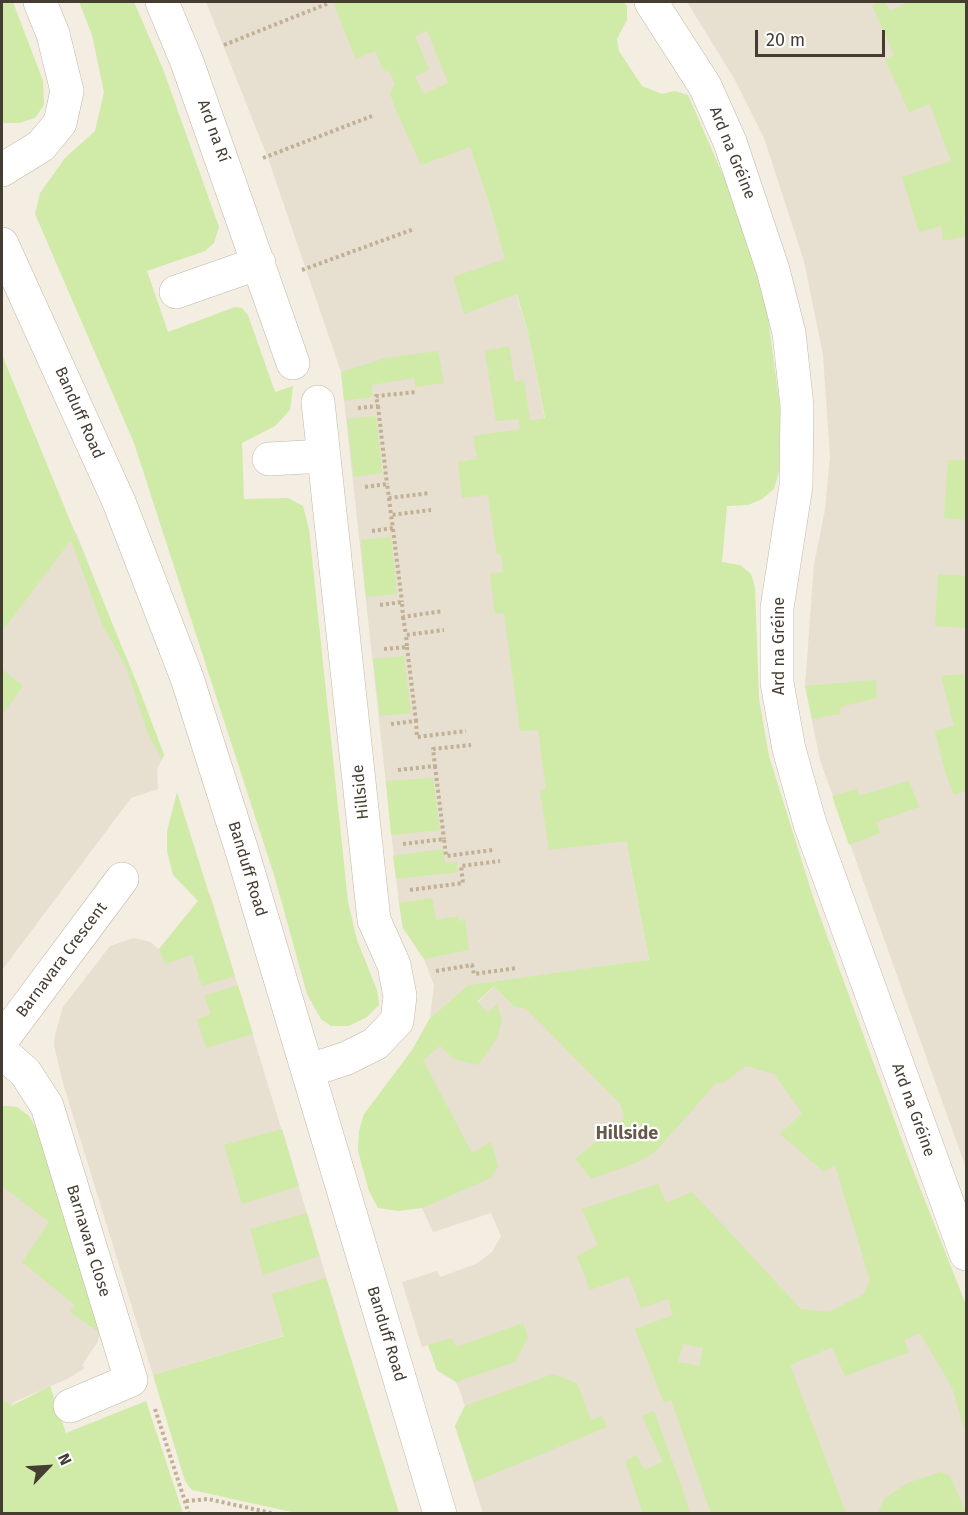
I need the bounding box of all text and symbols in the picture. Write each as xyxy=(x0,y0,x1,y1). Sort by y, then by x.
scale bar xyxy=(758,18,888,56)
text: 20 m xyxy=(766,29,805,51)
street label: Ard na Rí xyxy=(193,97,233,165)
street label: Ard na Gréine xyxy=(705,104,759,202)
street label: Banduff Road xyxy=(50,364,108,462)
street label: Ard na Gréine xyxy=(770,597,790,695)
street label: Hillside xyxy=(349,764,373,820)
street label: Banduff Road xyxy=(223,819,271,919)
street label: Barnavara Crescent xyxy=(12,899,112,1021)
street label: Ard na Gréine xyxy=(887,1061,939,1159)
district label: Hillside xyxy=(596,1123,658,1145)
street label: Barnavara Close xyxy=(62,1183,114,1299)
street label: Banduff Road xyxy=(362,1284,410,1384)
north arrow xyxy=(18,1437,78,1497)
text: N xyxy=(54,1450,76,1468)

